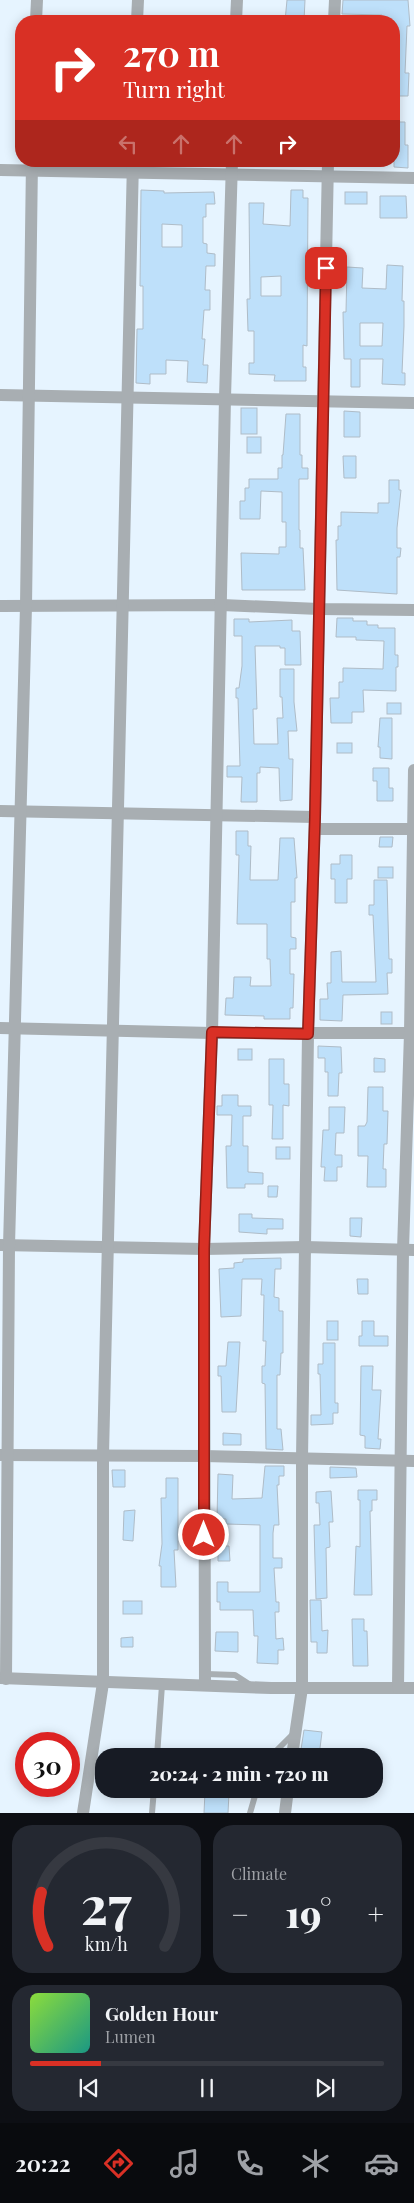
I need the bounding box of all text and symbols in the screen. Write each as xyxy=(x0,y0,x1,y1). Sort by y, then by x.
text: 270 m xyxy=(123,29,220,76)
icon: right xyxy=(40,35,105,100)
text: Turn right xyxy=(123,74,225,104)
icon: left xyxy=(114,130,142,158)
icon: ahead xyxy=(167,130,195,158)
icon: ahead xyxy=(220,130,248,158)
icon: right xyxy=(273,130,301,158)
pin xyxy=(305,247,347,289)
icon: arrive xyxy=(312,254,340,282)
position arrow xyxy=(177,1508,229,1560)
speed limit sign: 30 xyxy=(15,1732,80,1797)
text: 20:24 · 2 min · 720 m xyxy=(149,1760,329,1786)
text: Climate xyxy=(231,1863,287,1884)
text: 27 xyxy=(81,1869,132,1938)
text: 19° xyxy=(285,1887,331,1938)
text: − xyxy=(231,1895,249,1932)
text: + xyxy=(368,1895,384,1932)
text: km/h xyxy=(85,1932,128,1955)
text: Golden Hour xyxy=(105,2000,218,2026)
text: Lumen xyxy=(105,2026,156,2047)
icon: previous xyxy=(75,2074,103,2102)
icon: pause xyxy=(193,2074,221,2102)
icon: next xyxy=(311,2074,339,2102)
icon: directions xyxy=(101,2146,136,2181)
icon: music xyxy=(167,2146,202,2181)
icon: phone xyxy=(232,2146,267,2181)
icon: climate xyxy=(298,2146,333,2181)
icon: car xyxy=(364,2146,399,2181)
text: 20:22 xyxy=(15,2148,70,2178)

